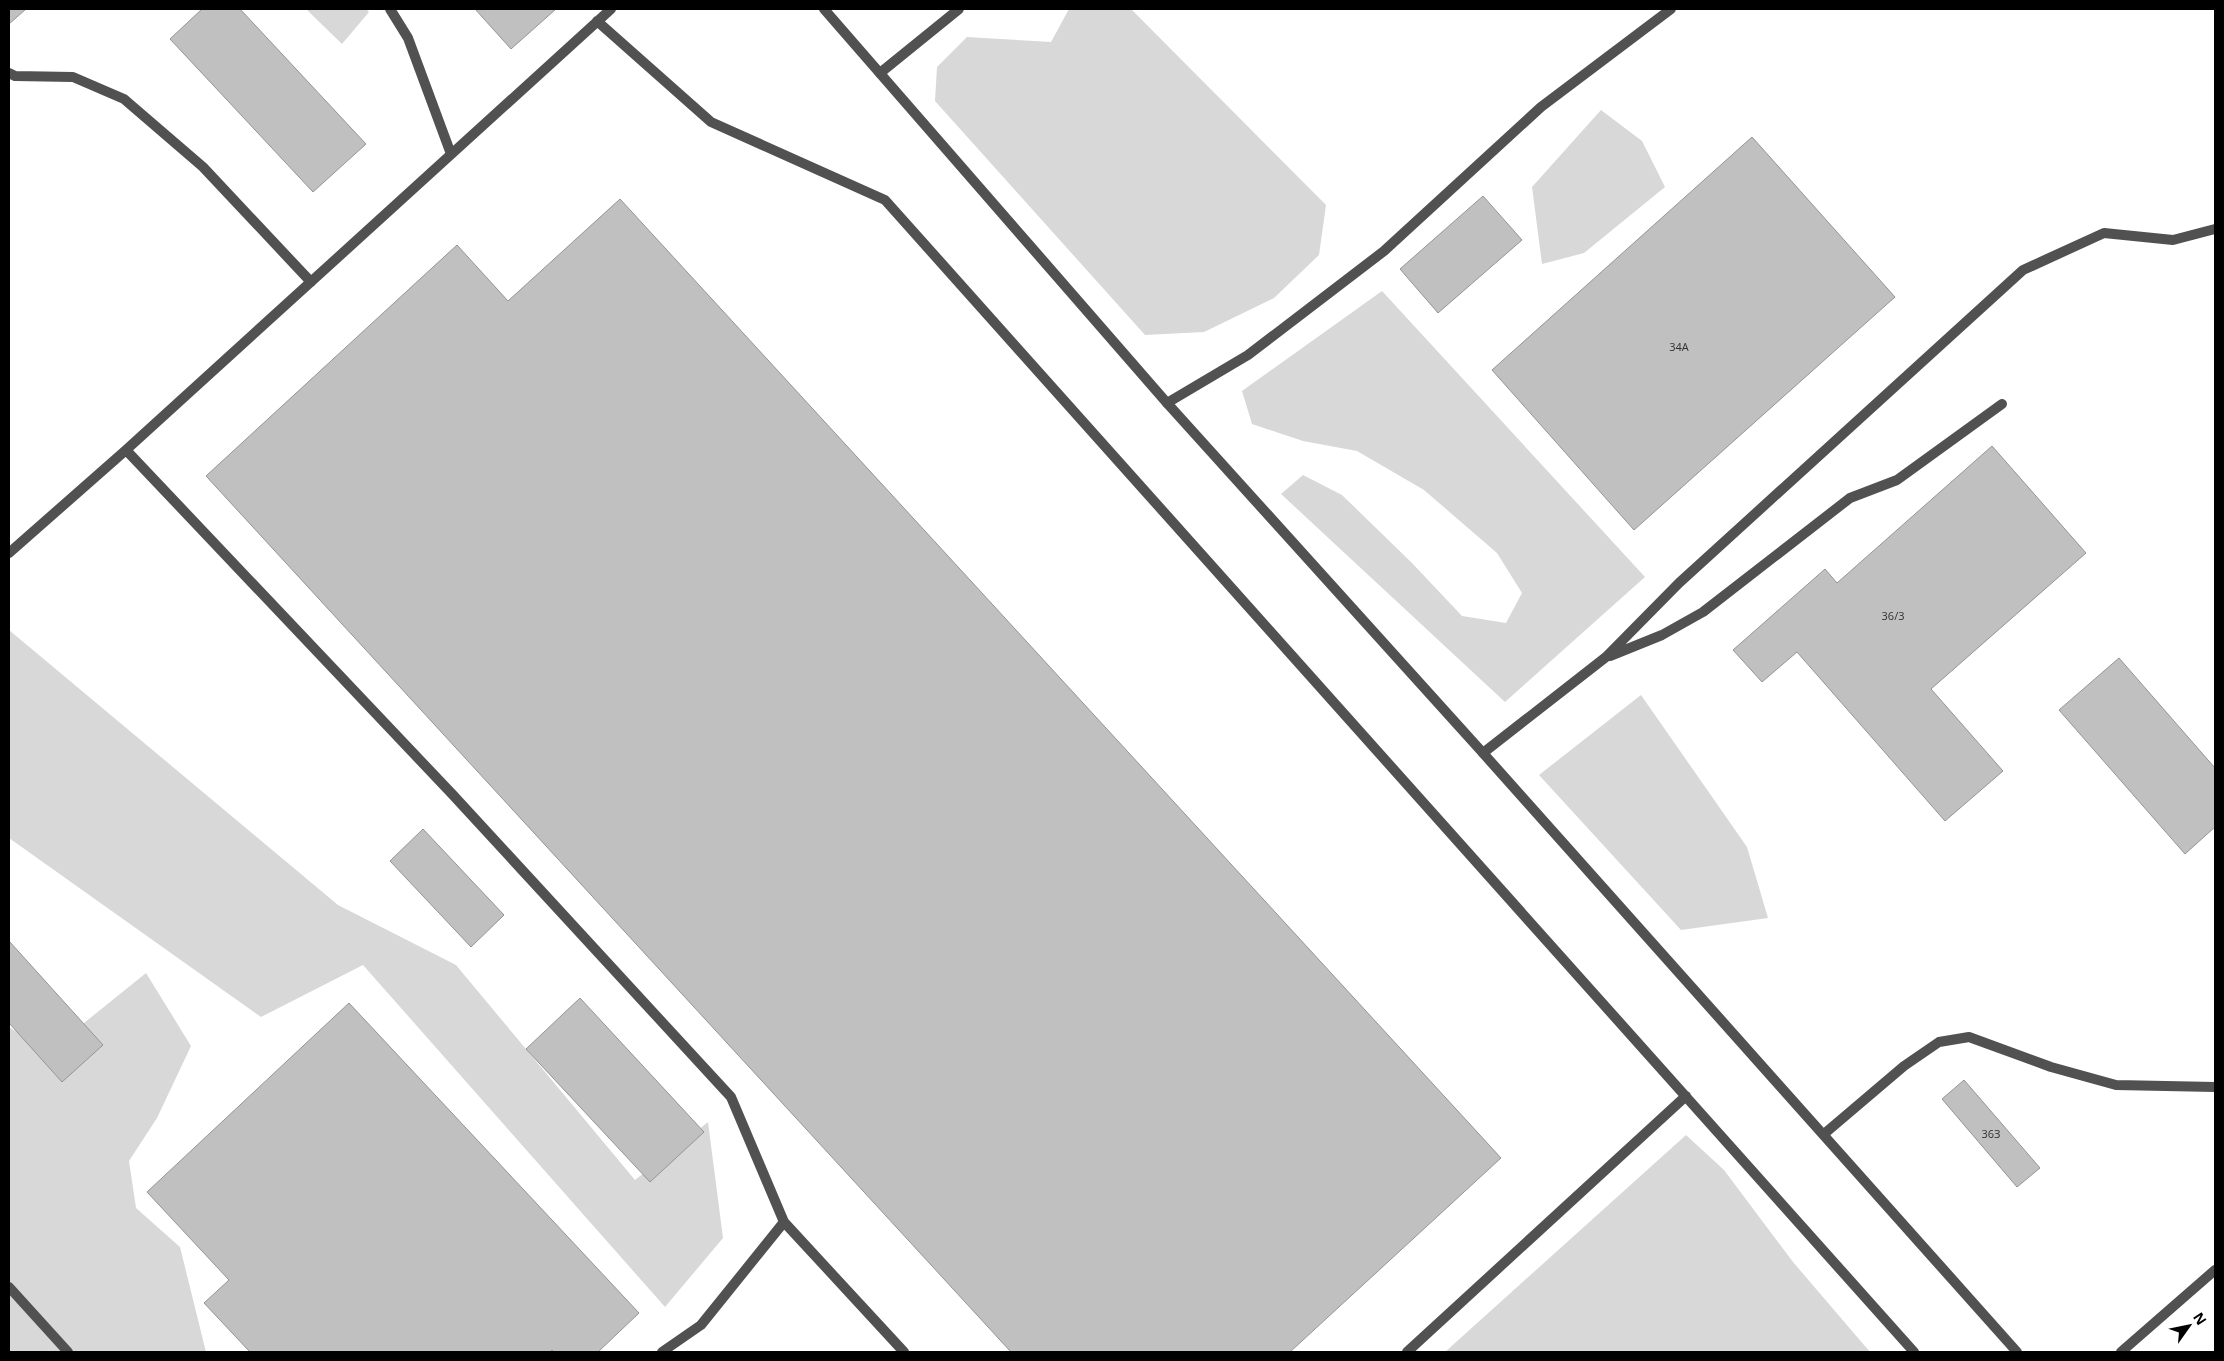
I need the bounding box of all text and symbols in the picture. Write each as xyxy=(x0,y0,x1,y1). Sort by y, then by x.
house number: 34А xyxy=(1669,339,1689,354)
house number: 36/3 xyxy=(1882,608,1904,623)
house number: 36З xyxy=(1982,1126,2001,1141)
north arrow xyxy=(2164,1301,2214,1351)
text: N xyxy=(2189,1309,2211,1329)

